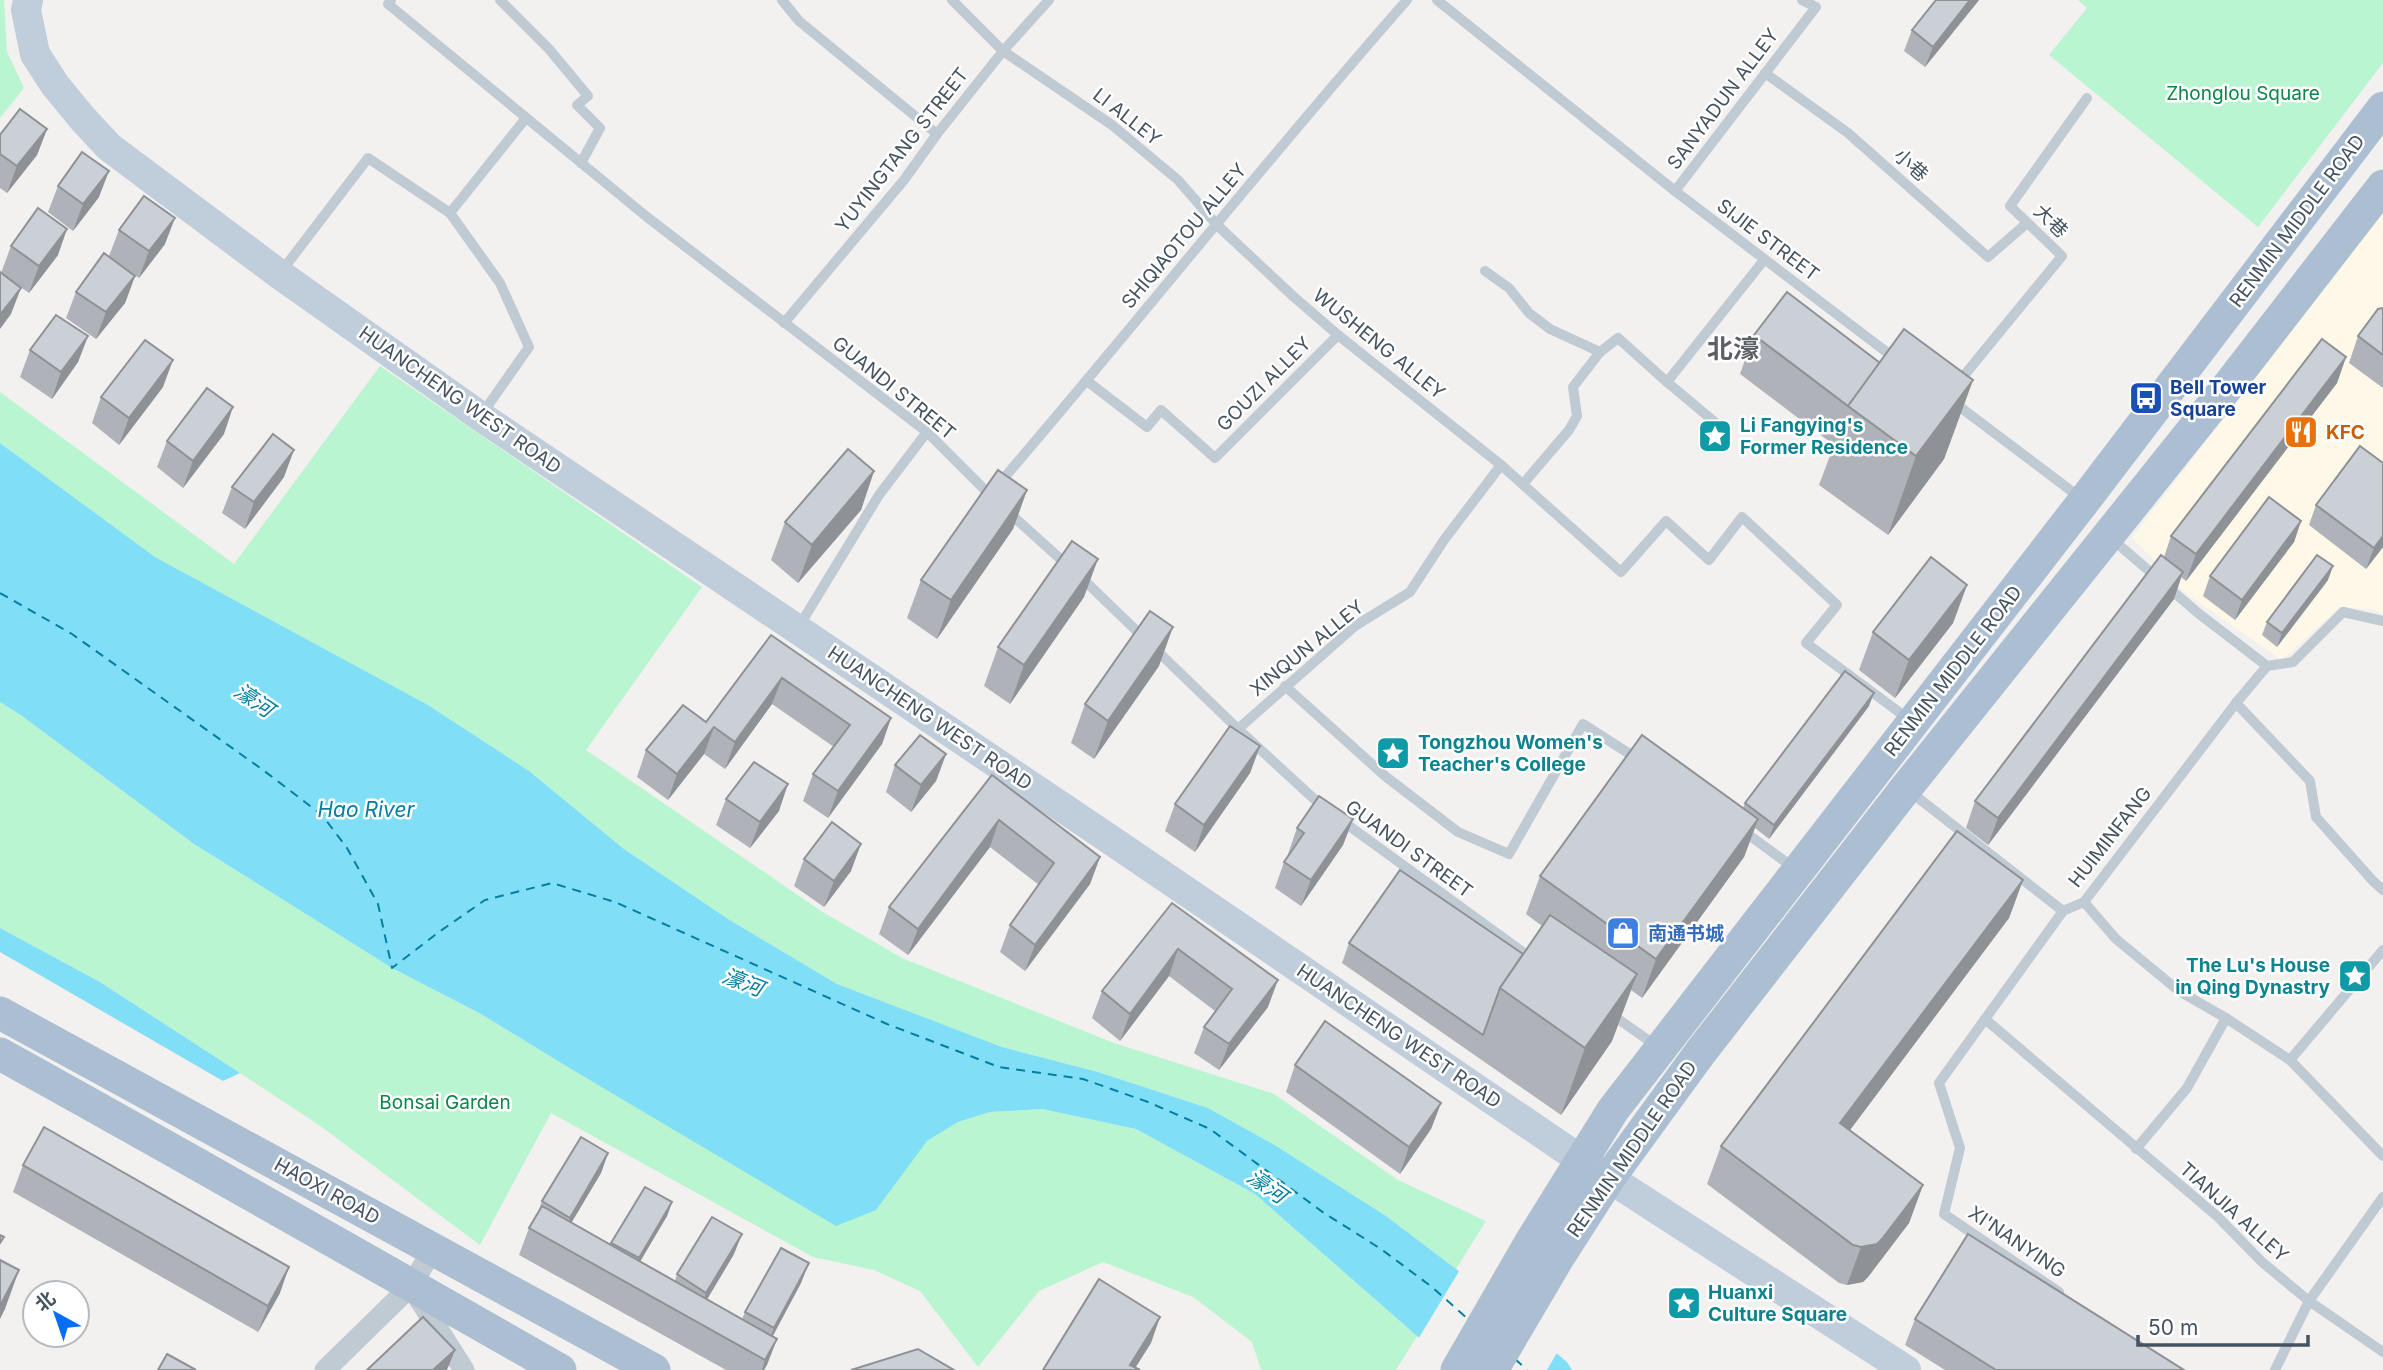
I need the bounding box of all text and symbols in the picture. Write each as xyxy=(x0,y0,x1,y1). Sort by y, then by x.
street label: SANYADUN ALLEY xyxy=(1662,24,1784,174)
street label: YUYINGTANG STREET xyxy=(831,63,973,237)
park label: Zhonglou Square xyxy=(2166,82,2320,105)
street label: LI ALLEY xyxy=(1088,83,1166,151)
street label: RENMIN MIDDLE ROAD xyxy=(2225,130,2369,312)
street label: 小巷 xyxy=(1889,144,1933,186)
street label: SHIQIAOTOU ALLEY xyxy=(1117,159,1251,313)
street label: SIJIE STREET xyxy=(1712,194,1824,286)
street label: 大巷 xyxy=(2029,200,2073,242)
street label: WUSHENG ALLEY xyxy=(1308,284,1450,404)
street label: HUANCHENG WEST ROAD xyxy=(355,321,565,479)
street label: GUANDI STREET xyxy=(828,331,960,445)
street label: GOUZI ALLEY xyxy=(1212,332,1316,436)
district label: 北濠 xyxy=(1707,333,1759,364)
place label: Bell Tower Square xyxy=(2170,376,2266,421)
bus stop icon: Bell Tower Square xyxy=(2127,379,2165,417)
restaurant icon: KFC xyxy=(2282,413,2320,451)
place label: Li Fangying's Former Residence xyxy=(1740,414,1908,459)
place icon: Li Fangying's Former Residence xyxy=(1696,417,1734,455)
place label: KFC xyxy=(2326,421,2365,444)
street label: RENMIN MIDDLE ROAD xyxy=(1879,581,2027,761)
street label: XINQUN ALLEY xyxy=(1246,595,1369,701)
street label: HUANCHENG WEST ROAD xyxy=(823,641,1037,795)
water label: 濠河 xyxy=(230,678,282,724)
place label: Tongzhou Women's Teacher's College xyxy=(1418,731,1603,776)
place icon: Tongzhou Women's Teacher's College xyxy=(1374,734,1412,772)
street label: HUIMINFANG xyxy=(2064,782,2156,892)
street label: GUANDI STREET xyxy=(1341,795,1477,903)
water label: Hao River xyxy=(317,797,416,822)
shop icon: 南通书城 xyxy=(1604,914,1642,952)
place label: 南通书城 xyxy=(1648,922,1724,945)
place label: The Lu's House in Qing Dynastry xyxy=(2175,954,2331,999)
place icon: The Lu's House in Qing Dynastry xyxy=(2336,957,2374,995)
street label: HUANCHENG WEST ROAD xyxy=(1292,959,1506,1113)
water label: 濠河 xyxy=(719,963,771,1003)
street label: RENMIN MIDDLE ROAD xyxy=(1562,1056,1702,1242)
park label: Bonsai Garden xyxy=(379,1091,511,1114)
street label: HAOXI ROAD xyxy=(270,1153,384,1229)
street label: TIANJIA ALLEY xyxy=(2175,1157,2293,1267)
water label: 濠河 xyxy=(1243,1164,1295,1211)
street label: XI'NANYING xyxy=(1964,1201,2070,1283)
north arrow xyxy=(21,1279,91,1349)
place label: Huanxi Culture Square xyxy=(1708,1281,1847,1326)
place icon: Huanxi Culture Square xyxy=(1665,1284,1703,1322)
text: 北 xyxy=(31,1286,60,1316)
scale bar xyxy=(2138,1304,2308,1348)
text: 50 m xyxy=(2148,1315,2198,1340)

